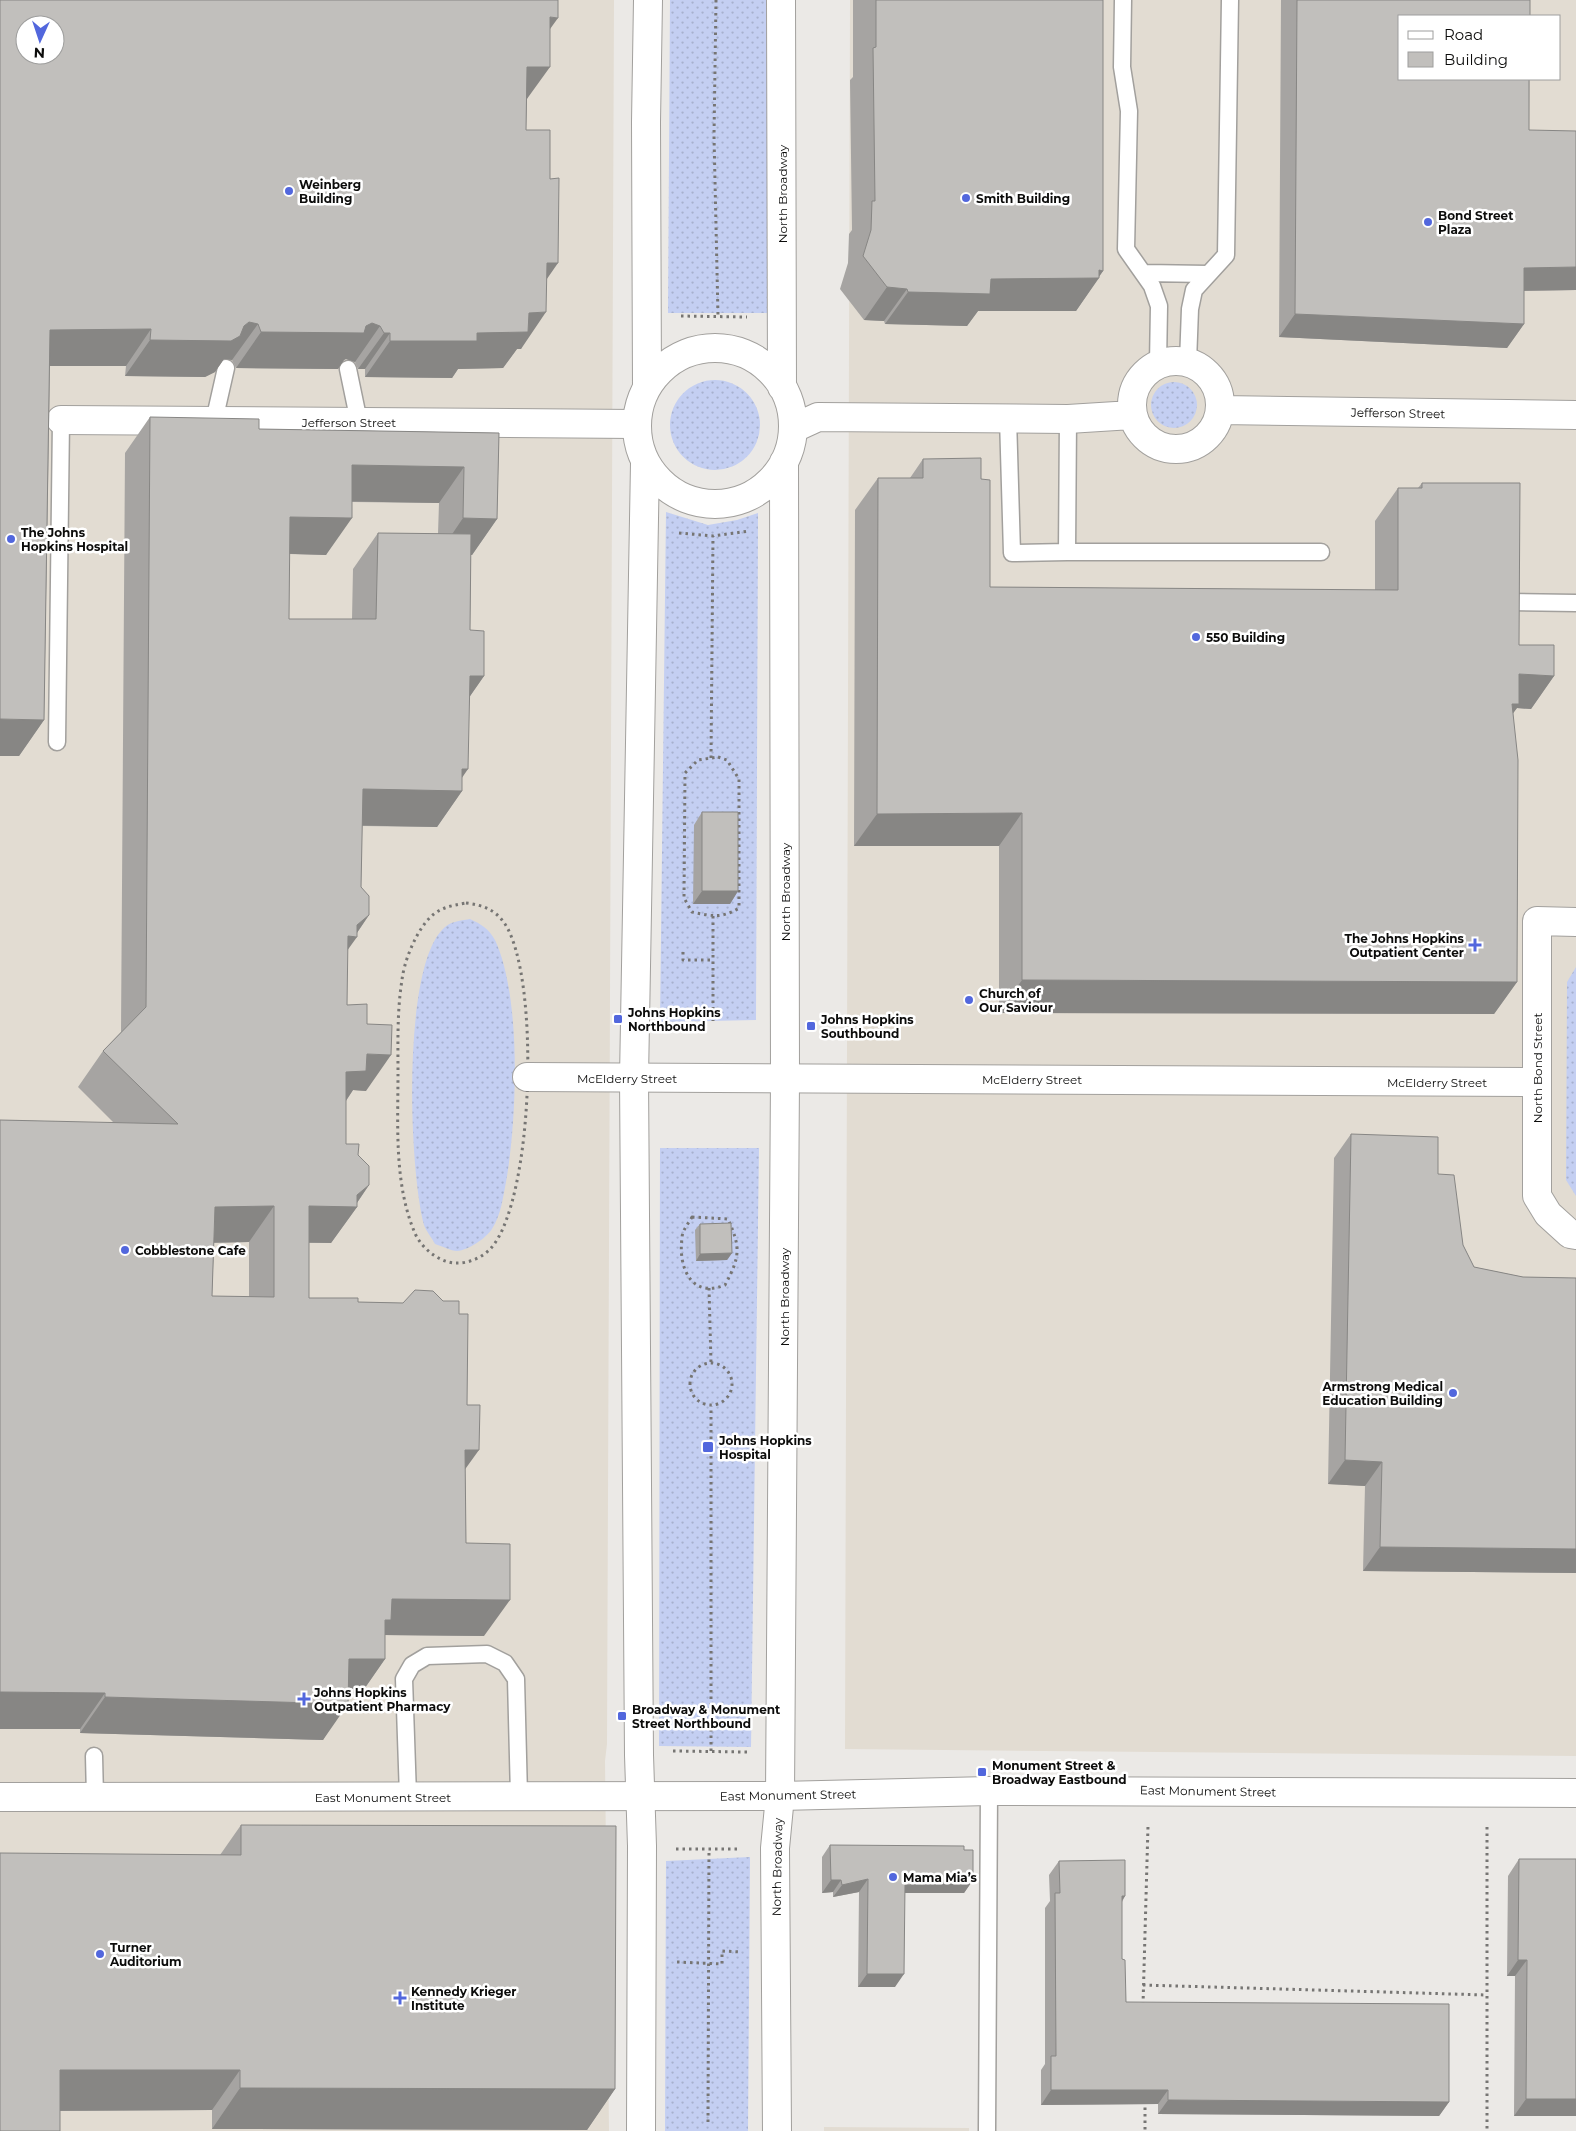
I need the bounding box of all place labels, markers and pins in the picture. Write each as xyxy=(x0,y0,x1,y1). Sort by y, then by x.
place label: Weinberg Building xyxy=(299,177,361,206)
marker: Weinberg Building xyxy=(283,185,295,197)
place label: Smith Building xyxy=(976,191,1070,206)
marker: Smith Building xyxy=(960,192,972,204)
place label: Bond Street Plaza xyxy=(1438,208,1514,237)
marker: Bond Street Plaza xyxy=(1422,216,1434,228)
place label: The Johns Hopkins Hospital xyxy=(21,525,128,554)
marker: The Johns Hopkins Hospital xyxy=(5,533,17,545)
place label: 550 Building xyxy=(1206,630,1285,645)
marker: 550 Building xyxy=(1190,631,1202,643)
place label: The Johns Hopkins Outpatient Center xyxy=(1345,931,1465,960)
marker: The Johns Hopkins Outpatient Center xyxy=(1468,938,1482,952)
place label: Church of Our Saviour xyxy=(979,986,1053,1015)
marker: Church of Our Saviour xyxy=(963,994,975,1006)
place label: Johns Hopkins Northbound xyxy=(627,1005,721,1034)
place label: Johns Hopkins Southbound xyxy=(820,1012,914,1041)
marker: Johns Hopkins Northbound xyxy=(612,1013,624,1025)
marker: Johns Hopkins Southbound xyxy=(805,1020,817,1032)
place label: Cobblestone Cafe xyxy=(135,1243,246,1258)
marker: Cobblestone Cafe xyxy=(119,1244,131,1256)
place label: Armstrong Medical Education Building xyxy=(1321,1379,1443,1408)
marker: Armstrong Medical Education Building xyxy=(1447,1387,1459,1399)
place label: Johns Hopkins Hospital xyxy=(718,1433,812,1462)
marker: Johns Hopkins Hospital xyxy=(701,1440,715,1454)
place label: Johns Hopkins Outpatient Pharmacy xyxy=(313,1685,451,1714)
marker: Johns Hopkins Outpatient Pharmacy xyxy=(298,1693,310,1705)
place label: Broadway & Monument Street Northbound xyxy=(632,1702,781,1731)
marker: Broadway & Monument Street Northbound xyxy=(616,1710,628,1722)
place label: Monument Street & Broadway Eastbound xyxy=(992,1758,1127,1787)
marker: Monument Street & Broadway Eastbound xyxy=(976,1766,988,1778)
place label: Mama Mia’s xyxy=(903,1870,978,1885)
marker: Mama Mia’s xyxy=(887,1871,899,1883)
place label: Turner Auditorium xyxy=(109,1940,182,1969)
marker: Turner Auditorium xyxy=(94,1948,106,1960)
place label: Kennedy Krieger Institute xyxy=(411,1984,517,2013)
marker: Kennedy Krieger Institute xyxy=(393,1991,407,2005)

